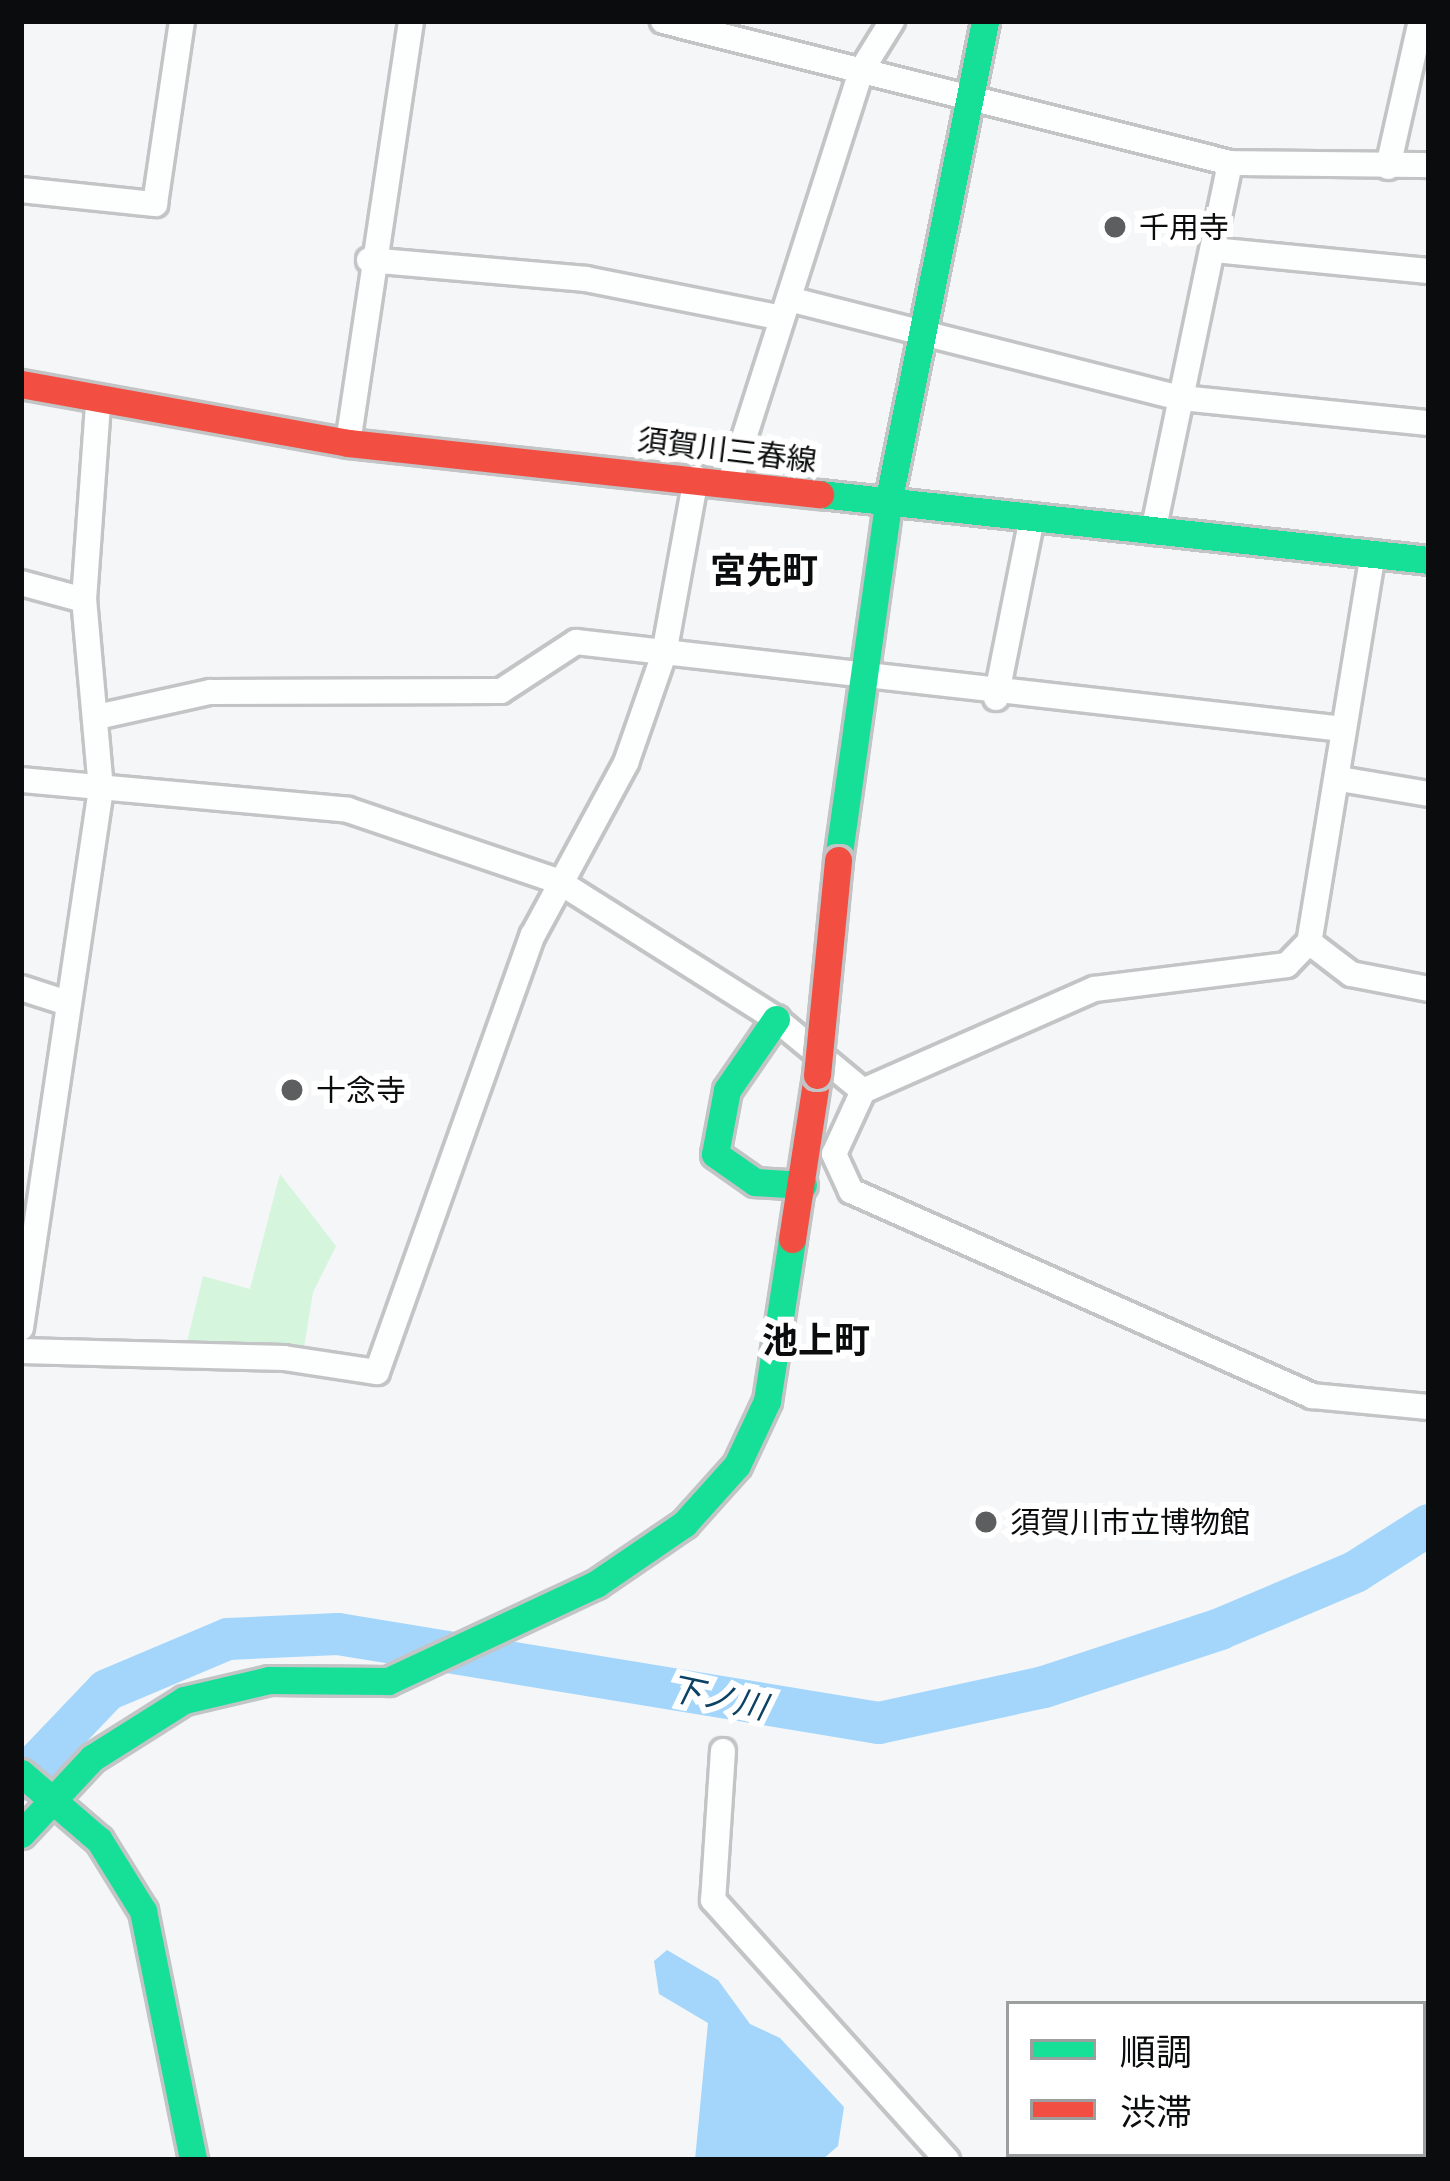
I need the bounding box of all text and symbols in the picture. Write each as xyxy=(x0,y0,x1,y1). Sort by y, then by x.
place label: 千用寺 xyxy=(1139,209,1229,245)
marker: 千用寺 xyxy=(1102,214,1128,240)
street label: 須賀川三春線 xyxy=(635,421,819,479)
district label: 宮先町 xyxy=(710,549,818,593)
place label: 十念寺 xyxy=(316,1072,406,1108)
marker: 十念寺 xyxy=(279,1077,305,1103)
district label: 池上町 xyxy=(762,1319,870,1363)
place label: 須賀川市立博物館 xyxy=(1010,1504,1250,1540)
marker: 須賀川市立博物館 xyxy=(973,1509,999,1535)
water label: 下ノ川 xyxy=(665,1668,771,1728)
legend xyxy=(1006,2001,1426,2157)
text: 順調 xyxy=(1120,2028,1192,2076)
text: 渋滞 xyxy=(1120,2088,1192,2136)

